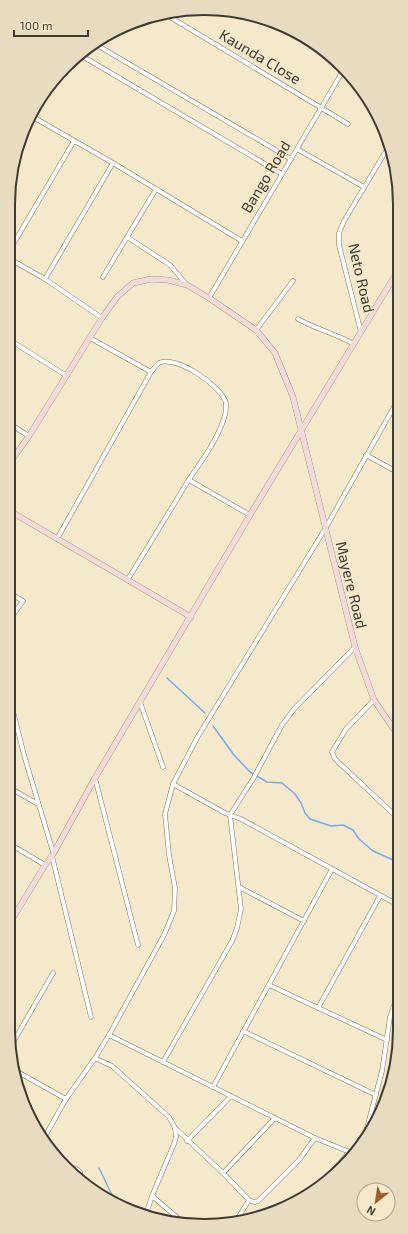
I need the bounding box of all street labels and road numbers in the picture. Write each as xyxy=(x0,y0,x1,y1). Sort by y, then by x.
street label: Kaunda Close xyxy=(217,25,304,87)
street label: Bango Road xyxy=(237,137,294,216)
street label: Neto Road xyxy=(345,241,379,314)
street label: Mayere Road xyxy=(332,539,371,630)

